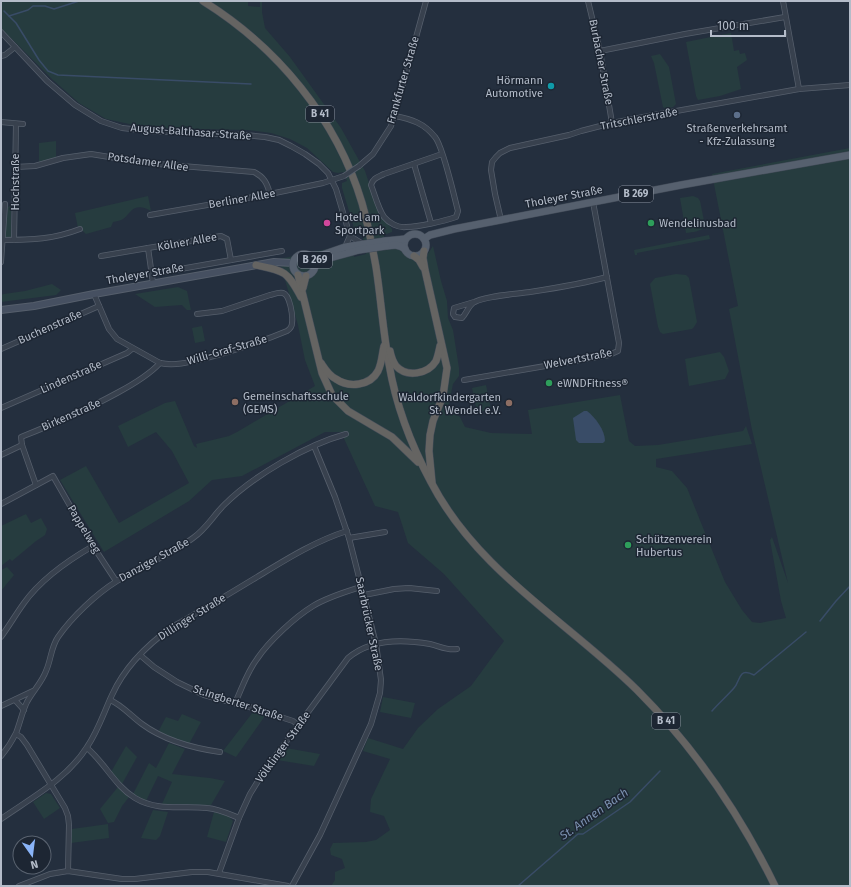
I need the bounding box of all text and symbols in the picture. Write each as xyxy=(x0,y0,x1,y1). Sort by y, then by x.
scale bar xyxy=(711,12,785,38)
street label: Burbacher Straße xyxy=(586,18,616,106)
text: 100 m xyxy=(717,19,749,33)
street label: Frankfurter Straße xyxy=(384,35,422,125)
place label: Hörmann Automotive xyxy=(486,74,543,100)
marker: Hörmann Automotive xyxy=(546,81,556,91)
street label: Tritschlerstraße xyxy=(599,105,679,133)
road number: B 41 xyxy=(306,106,334,122)
marker: Straßenverkehrsamt - Kfz-Zulassung xyxy=(732,110,742,120)
street label: August-Balthasar-Straße xyxy=(130,121,252,143)
place label: Straßenverkehrsamt - Kfz-Zulassung xyxy=(687,122,787,148)
street label: Potsdamer Allee xyxy=(107,150,189,174)
street label: Hochstraße xyxy=(9,153,22,211)
street label: Tholeyer Straße xyxy=(524,183,604,211)
road number: B 269 xyxy=(619,186,653,202)
street label: Berliner Allee xyxy=(208,187,276,211)
place label: Hotel am Sportpark xyxy=(335,211,385,237)
place label: Wendelinusbad xyxy=(659,217,736,230)
marker: Hotel am Sportpark xyxy=(322,218,332,228)
marker: Wendelinusbad xyxy=(646,218,656,228)
street label: Kölner Allee xyxy=(156,230,218,254)
road number: B 269 xyxy=(298,252,332,268)
street label: Tholeyer Straße xyxy=(105,261,185,287)
street label: Buchenstraße xyxy=(16,307,84,347)
street label: Willi-Graf-Straße xyxy=(185,332,269,368)
street label: Welvertstraße xyxy=(543,346,613,372)
street label: Lindenstraße xyxy=(38,358,104,396)
place label: eWNDFitness® xyxy=(557,377,628,390)
marker: eWNDFitness® xyxy=(544,378,554,388)
place label: Gemeinschaftsschule (GEMS) xyxy=(243,390,349,416)
place label: Waldorfkindergarten St. Wendel e.V. xyxy=(398,391,501,417)
street label: Birkenstraße xyxy=(39,396,103,434)
marker: Gemeinschaftsschule (GEMS) xyxy=(230,397,240,407)
marker: Waldorfkindergarten St. Wendel e.V. xyxy=(504,398,514,408)
street label: Pappelweg xyxy=(65,503,104,556)
place label: Schützenverein Hubertus xyxy=(636,533,712,559)
street label: Danziger Straße xyxy=(117,535,191,585)
marker: Schützenverein Hubertus xyxy=(623,540,633,550)
street label: Saarbrücker Straße xyxy=(353,576,385,672)
street label: Dillinger Straße xyxy=(156,591,228,643)
street label: St.Ingberter Straße xyxy=(191,682,285,724)
street label: Völklinger Straße xyxy=(253,709,313,785)
road number: B 41 xyxy=(652,713,680,729)
water label: St. Annen Bach xyxy=(556,785,631,843)
north arrow xyxy=(12,835,52,875)
text: N xyxy=(29,857,39,871)

